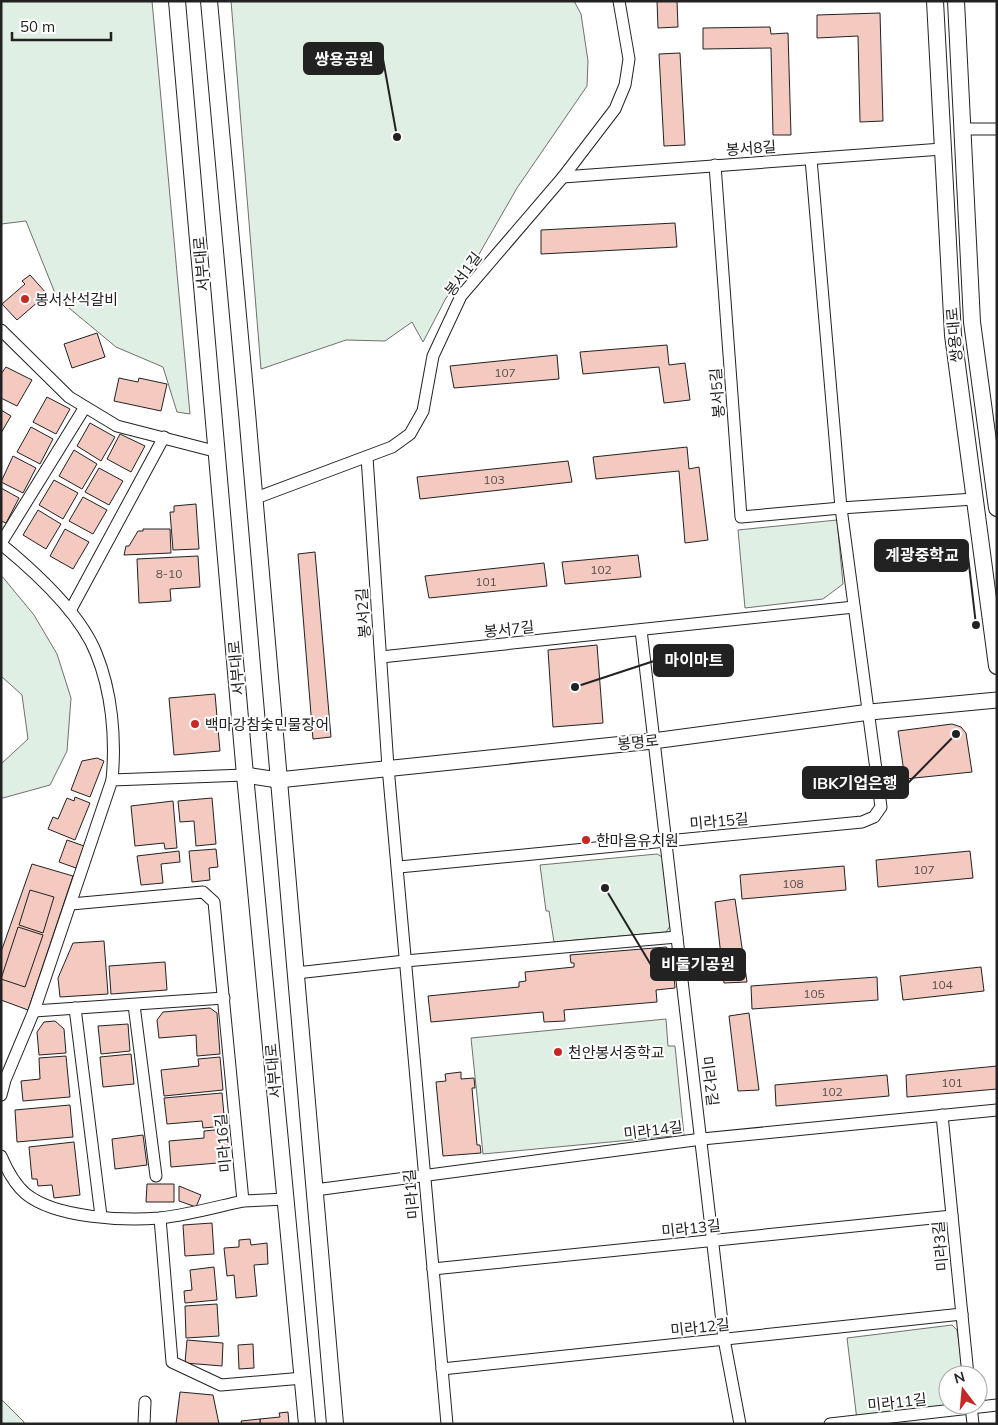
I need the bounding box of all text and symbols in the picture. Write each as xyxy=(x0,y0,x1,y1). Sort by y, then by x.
scale bar xyxy=(12,10,111,42)
text: 50 m xyxy=(20,17,55,36)
callout: 쌍용공원 xyxy=(304,43,383,74)
text: 쌍용공원 xyxy=(315,49,373,69)
street label: 봉서8길 xyxy=(725,137,777,159)
street label: 서부대로 xyxy=(189,236,213,292)
street label: 봉서1길 xyxy=(440,248,486,300)
place label: 봉서산석갈비 xyxy=(35,290,118,309)
marker: 봉서산석갈비 xyxy=(19,293,31,305)
street label: 쌍용대로 xyxy=(942,307,966,363)
house number: 107 xyxy=(494,365,516,380)
street label: 봉서5길 xyxy=(706,367,728,419)
house number: 103 xyxy=(483,472,505,487)
callout: 계광중학교 xyxy=(875,540,968,571)
text: 계광중학교 xyxy=(885,545,959,565)
house number: 102 xyxy=(590,562,612,577)
house number: 8-10 xyxy=(156,566,182,581)
house number: 101 xyxy=(475,574,497,589)
street label: 봉서2길 xyxy=(352,587,374,639)
street label: 봉서7길 xyxy=(483,617,535,641)
street label: 서부대로 xyxy=(224,640,248,696)
callout: 마이마트 xyxy=(654,645,733,676)
text: 마이마트 xyxy=(665,650,724,670)
place label: 백마강참숯민물장어 xyxy=(205,715,329,734)
marker: 백마강참숯민물장어 xyxy=(189,718,201,730)
street label: 봉명로 xyxy=(616,730,660,754)
callout: IBK기업은행 xyxy=(803,767,908,798)
text: IBK기업은행 xyxy=(812,773,898,793)
street label: 미라15길 xyxy=(689,809,749,833)
place label: 한마음유치원 xyxy=(596,831,679,850)
marker: 한마음유치원 xyxy=(580,834,592,846)
house number: 107 xyxy=(913,862,935,877)
house number: 108 xyxy=(782,876,804,891)
callout: 비둘기공원 xyxy=(651,949,745,980)
text: 비둘기공원 xyxy=(661,954,735,974)
house number: 104 xyxy=(931,977,953,992)
house number: 105 xyxy=(803,986,825,1001)
street label: 서부대로 xyxy=(261,1043,285,1099)
place label: 천안봉서중학교 xyxy=(568,1043,665,1062)
marker: 천안봉서중학교 xyxy=(552,1046,564,1058)
street label: 미라2길 xyxy=(697,1055,723,1107)
house number: 101 xyxy=(941,1075,963,1090)
house number: 102 xyxy=(821,1084,843,1099)
street label: 미라16길 xyxy=(211,1113,235,1173)
street label: 미라14길 xyxy=(622,1117,684,1143)
street label: 미라1길 xyxy=(399,1168,423,1220)
street label: 미라13길 xyxy=(660,1215,722,1241)
street label: 미라3길 xyxy=(928,1220,952,1272)
street label: 미라12길 xyxy=(669,1314,731,1340)
north arrow xyxy=(938,1365,988,1415)
text: N xyxy=(952,1367,967,1388)
street label: 미라11길 xyxy=(866,1389,928,1415)

